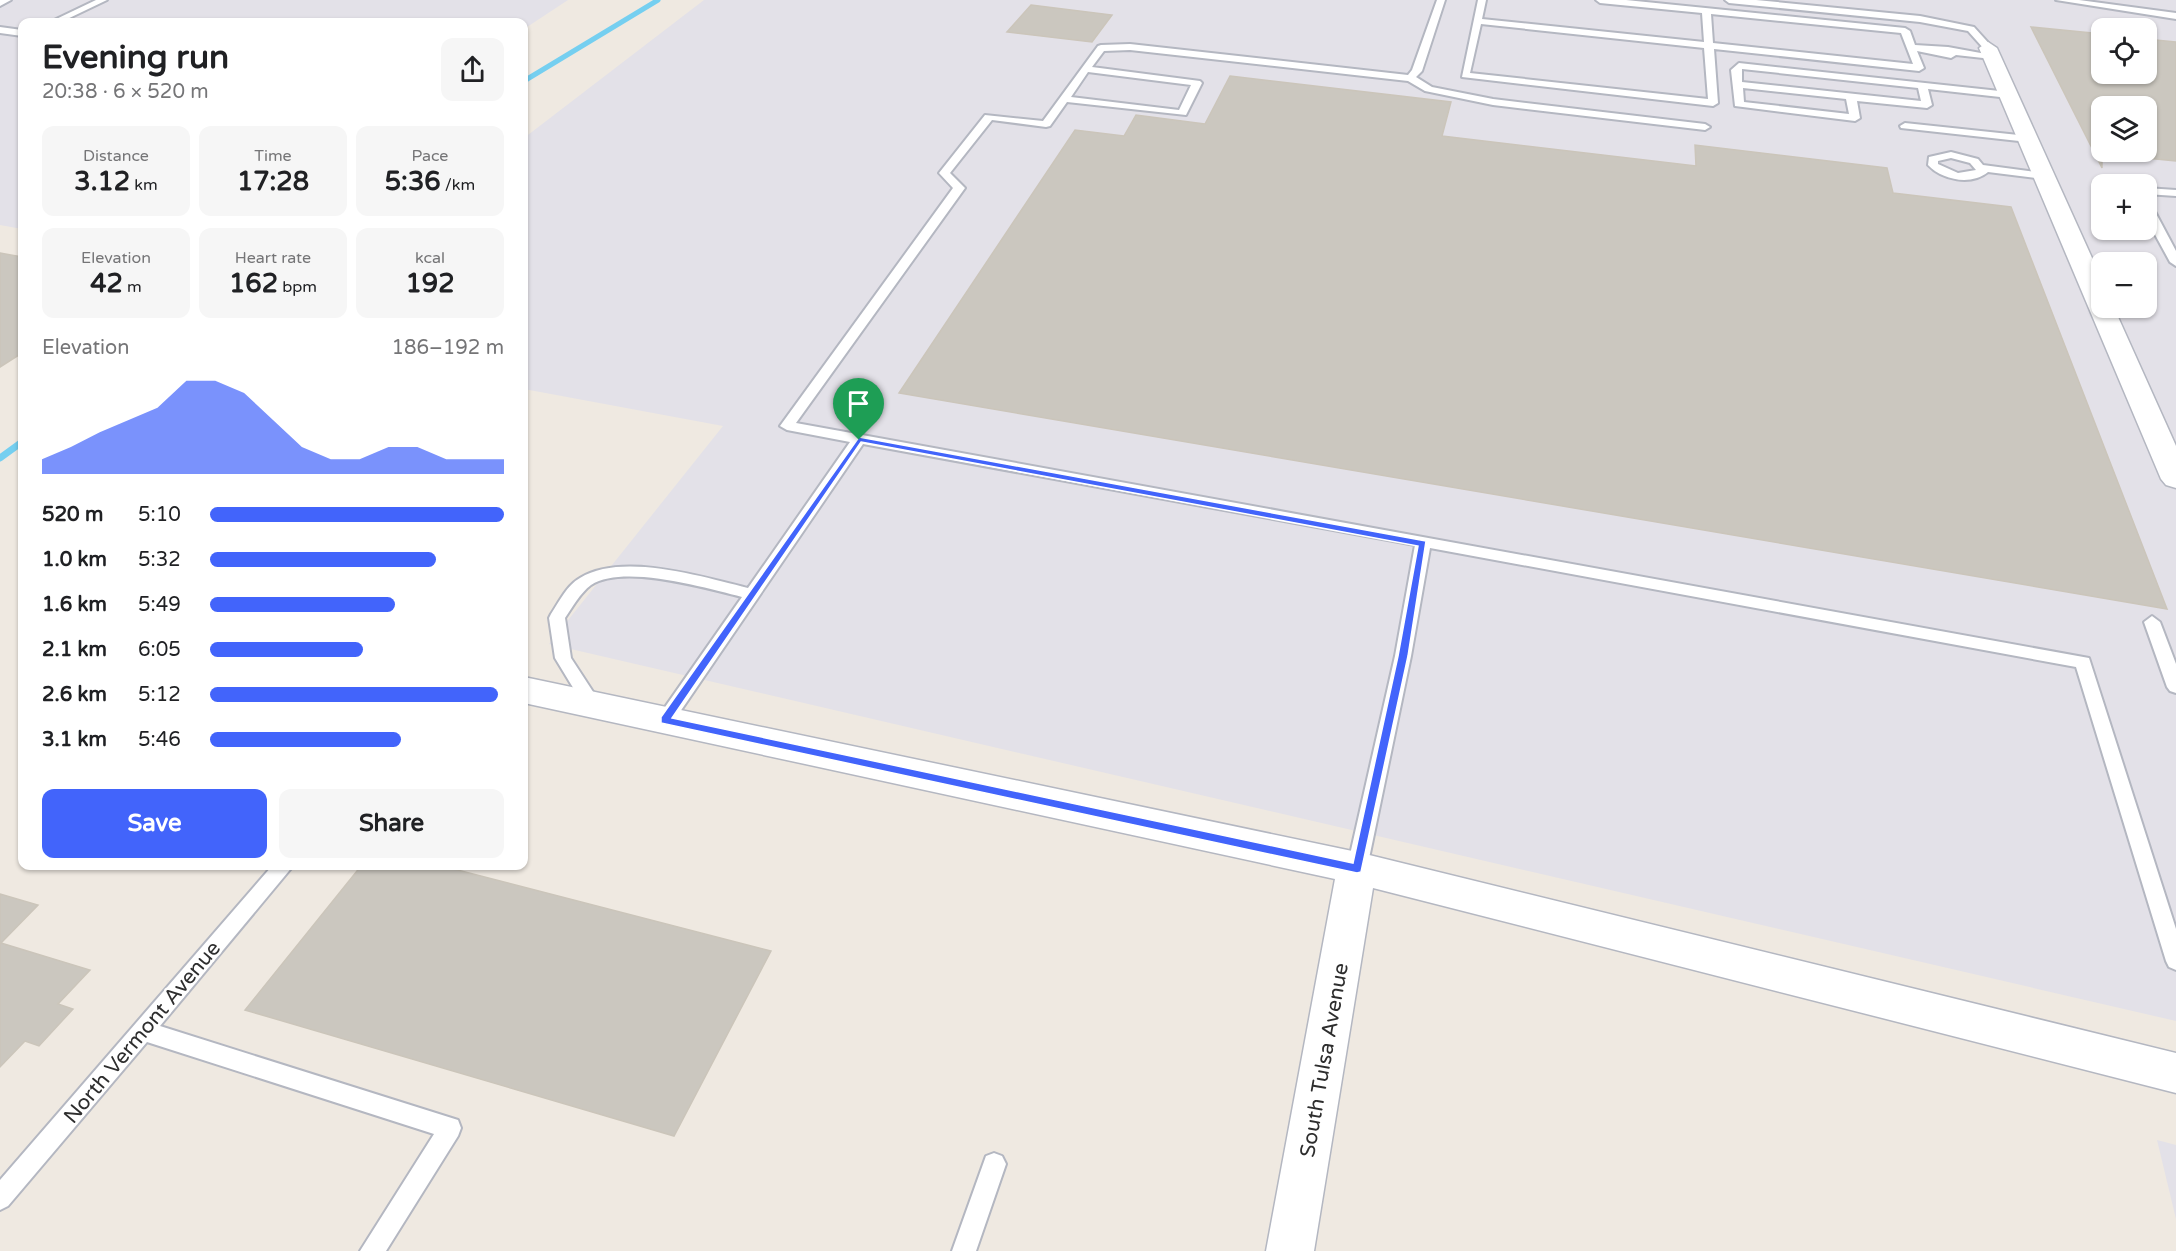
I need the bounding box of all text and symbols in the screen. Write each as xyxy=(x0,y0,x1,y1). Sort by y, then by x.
map controls xyxy=(2091,18,2157,318)
button: locate xyxy=(2091,18,2157,84)
text: Evening run xyxy=(42,38,229,77)
button: share xyxy=(441,38,504,101)
text: 20:38 · 6 × 520 m xyxy=(42,80,209,104)
button: layers xyxy=(2091,96,2157,162)
text: Distance xyxy=(83,146,149,166)
text: Time xyxy=(254,146,292,166)
text: Pace xyxy=(412,146,448,166)
text: 3.12 xyxy=(74,166,130,197)
text: 17:28 xyxy=(237,166,309,197)
text: 5:36 xyxy=(385,166,441,197)
button: + xyxy=(2091,174,2157,240)
text: km xyxy=(130,175,158,195)
text: /km xyxy=(441,175,475,195)
text: Elevation xyxy=(81,248,151,268)
text: Heart rate xyxy=(235,248,311,268)
text: kcal xyxy=(415,248,445,268)
button: − xyxy=(2091,252,2157,318)
text: 42 xyxy=(90,268,123,299)
text: 162 xyxy=(229,268,278,299)
text: 192 xyxy=(406,268,454,299)
text: m xyxy=(123,277,142,297)
text: bpm xyxy=(278,277,317,297)
text: Elevation xyxy=(42,336,129,360)
text: 186–192 m xyxy=(391,336,504,360)
pin xyxy=(833,378,884,440)
icon: arrive xyxy=(842,387,875,420)
text: 520 m xyxy=(42,503,103,527)
text: 5:10 xyxy=(138,503,181,527)
text: 1.0 km xyxy=(42,548,107,572)
text: 5:32 xyxy=(138,548,181,572)
text: 1.6 km xyxy=(42,593,107,617)
text: 5:49 xyxy=(138,593,181,617)
text: 2.1 km xyxy=(42,638,107,662)
text: 6:05 xyxy=(138,638,181,662)
text: 2.6 km xyxy=(42,683,107,707)
text: 5:12 xyxy=(138,683,181,707)
text: 3.1 km xyxy=(42,728,107,752)
text: 5:46 xyxy=(138,728,181,752)
button: Save xyxy=(42,789,267,858)
button: Share xyxy=(279,789,504,858)
street label: North Vermont Avenue xyxy=(59,936,226,1129)
street label: South Tulsa Avenue xyxy=(1295,961,1354,1159)

